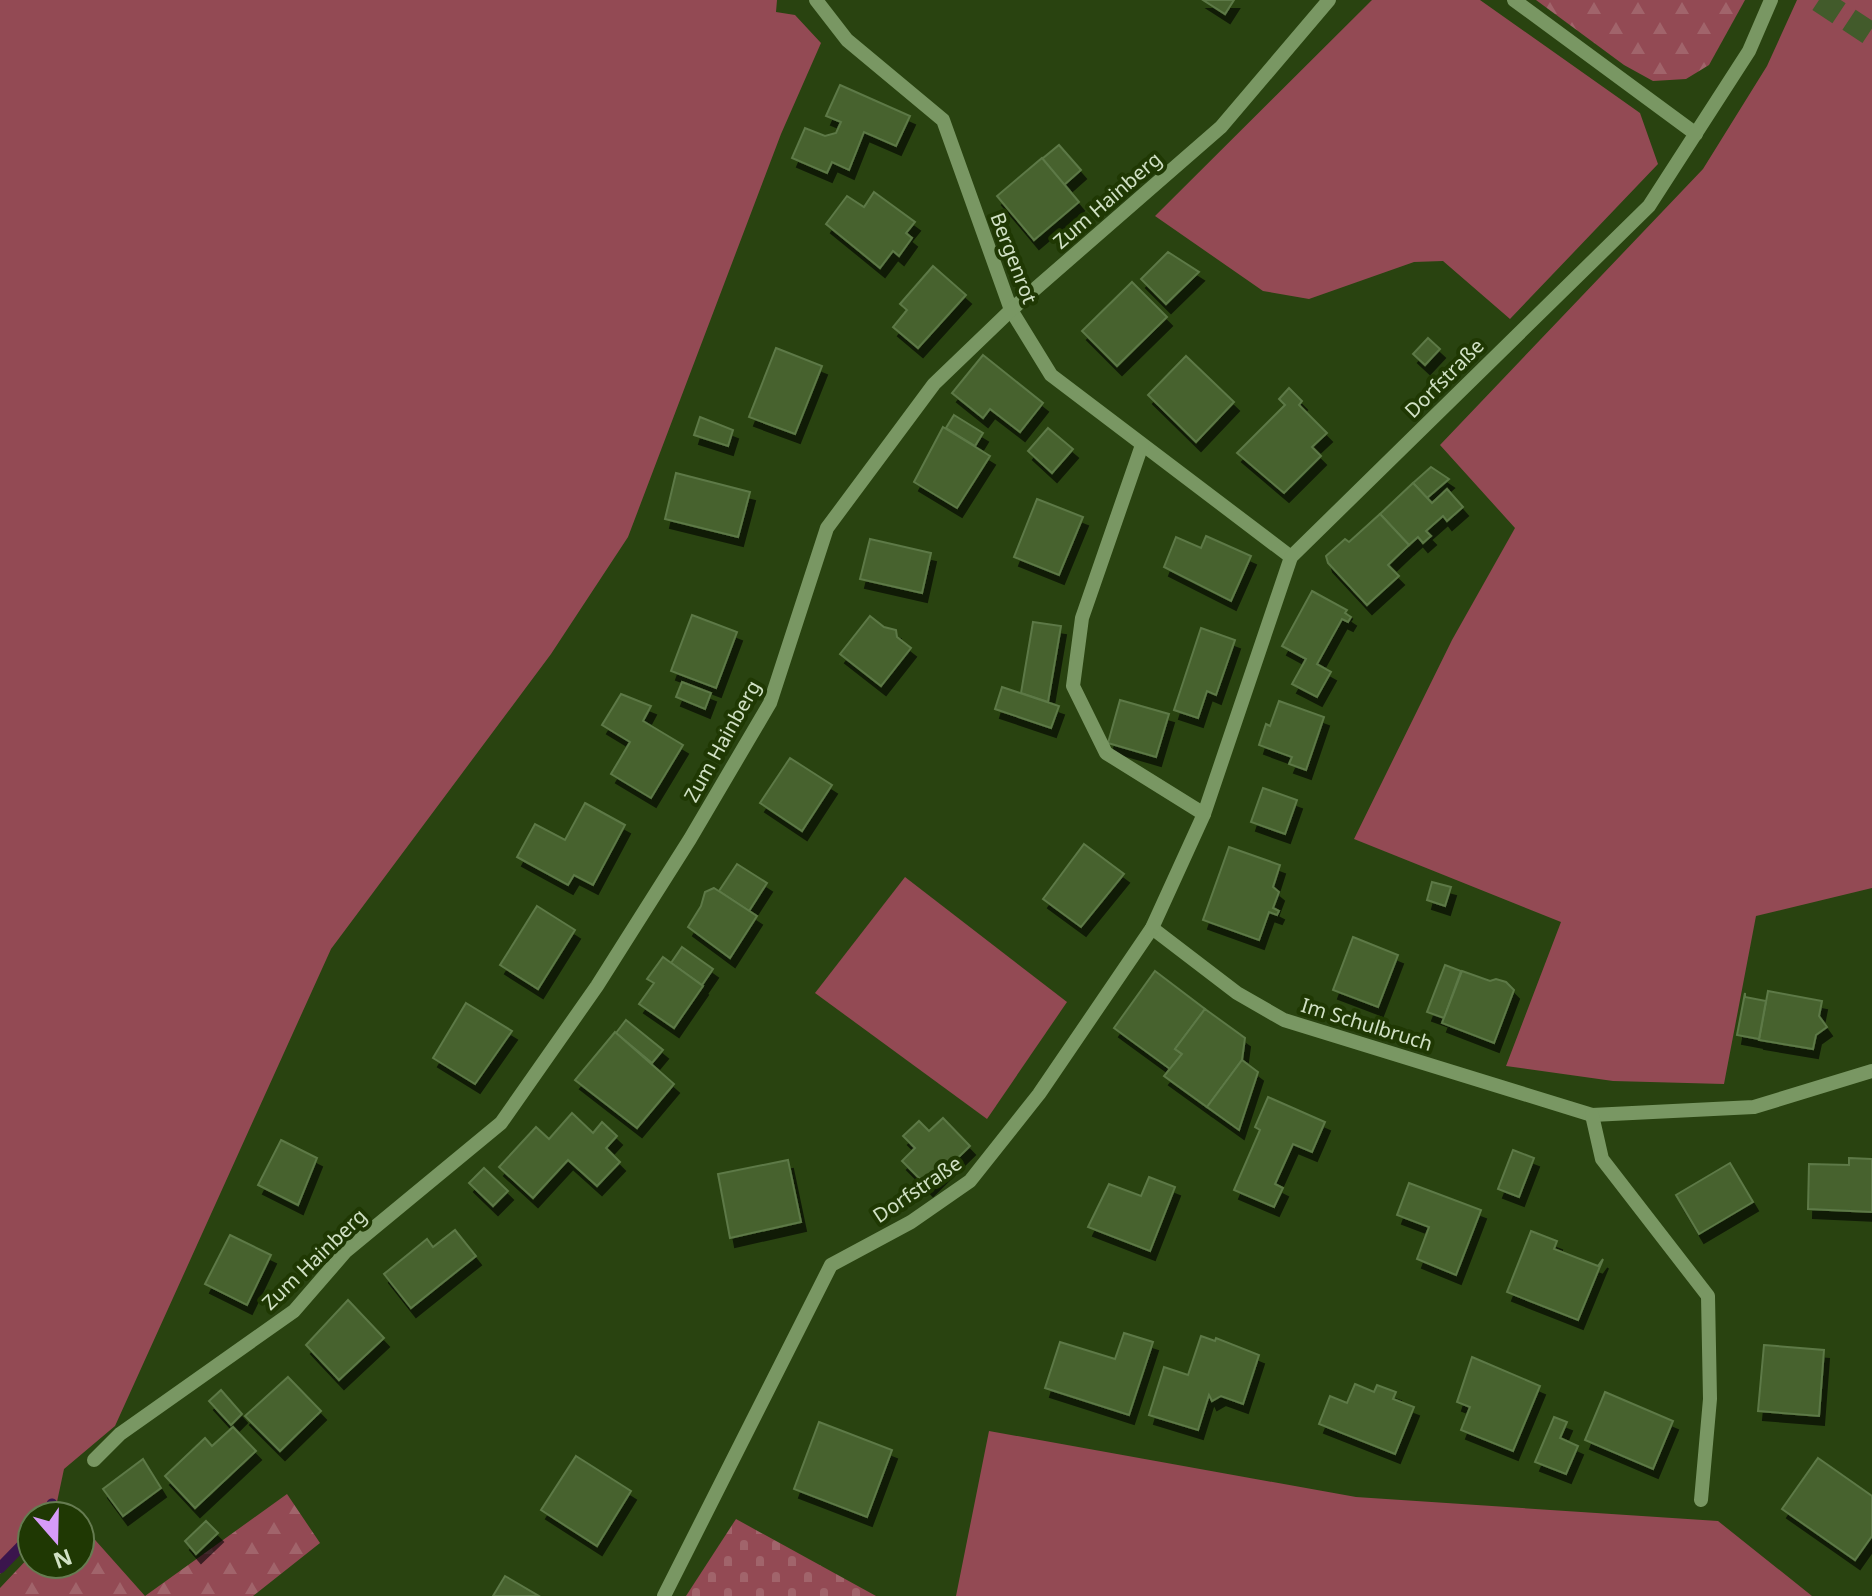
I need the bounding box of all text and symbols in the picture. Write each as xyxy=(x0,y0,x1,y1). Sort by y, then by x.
street label: Zum Hainberg xyxy=(1047,145,1167,255)
street label: Bergenrot xyxy=(984,209,1044,307)
street label: Dorfstraße xyxy=(1399,333,1489,423)
street label: Zum Hainberg xyxy=(677,675,767,807)
street label: Im Schulbruch xyxy=(1298,991,1436,1057)
street label: Dorfstraße xyxy=(867,1149,967,1229)
street label: Zum Hainberg xyxy=(256,1202,372,1316)
north arrow xyxy=(16,1500,96,1580)
text: N xyxy=(50,1543,77,1577)

